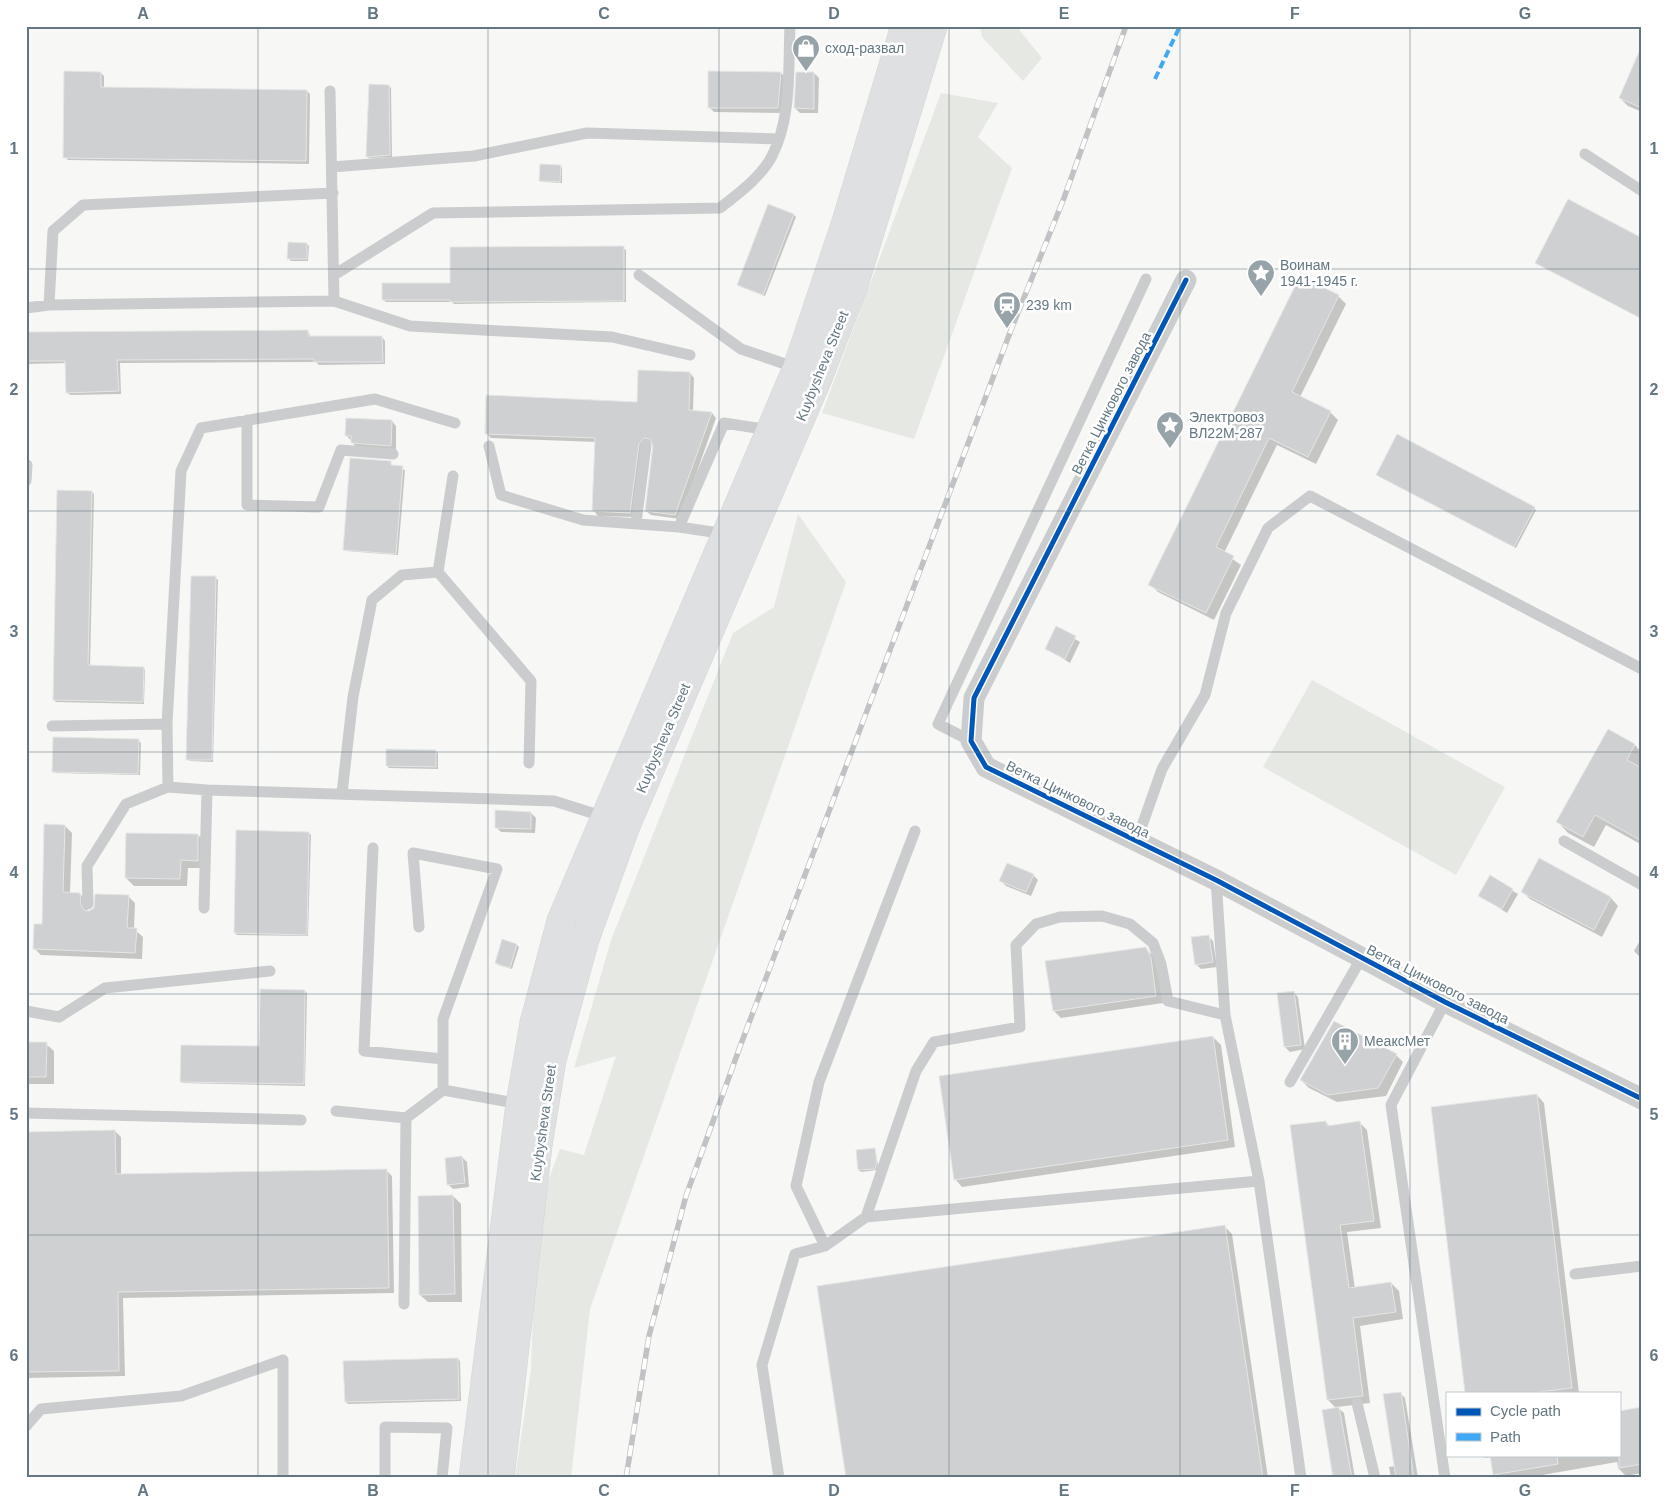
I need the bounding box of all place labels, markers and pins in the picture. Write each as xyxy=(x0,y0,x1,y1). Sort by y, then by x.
shop icon: сход-развал xyxy=(791,33,821,72)
place label: сход-развал xyxy=(825,40,904,56)
place label: Воинам 1941-1945 г. xyxy=(1280,257,1358,289)
place icon: Воинам 1941-1945 г. xyxy=(1246,258,1276,297)
station icon: 239 km xyxy=(992,290,1022,329)
place label: 239 km xyxy=(1026,297,1072,313)
place label: Электровоз ВЛ22М-287 xyxy=(1189,409,1264,441)
place icon: Электровоз ВЛ22М-287 xyxy=(1155,410,1185,449)
building icon: МеаксМет xyxy=(1330,1026,1360,1065)
place label: МеаксМет xyxy=(1364,1033,1431,1049)

